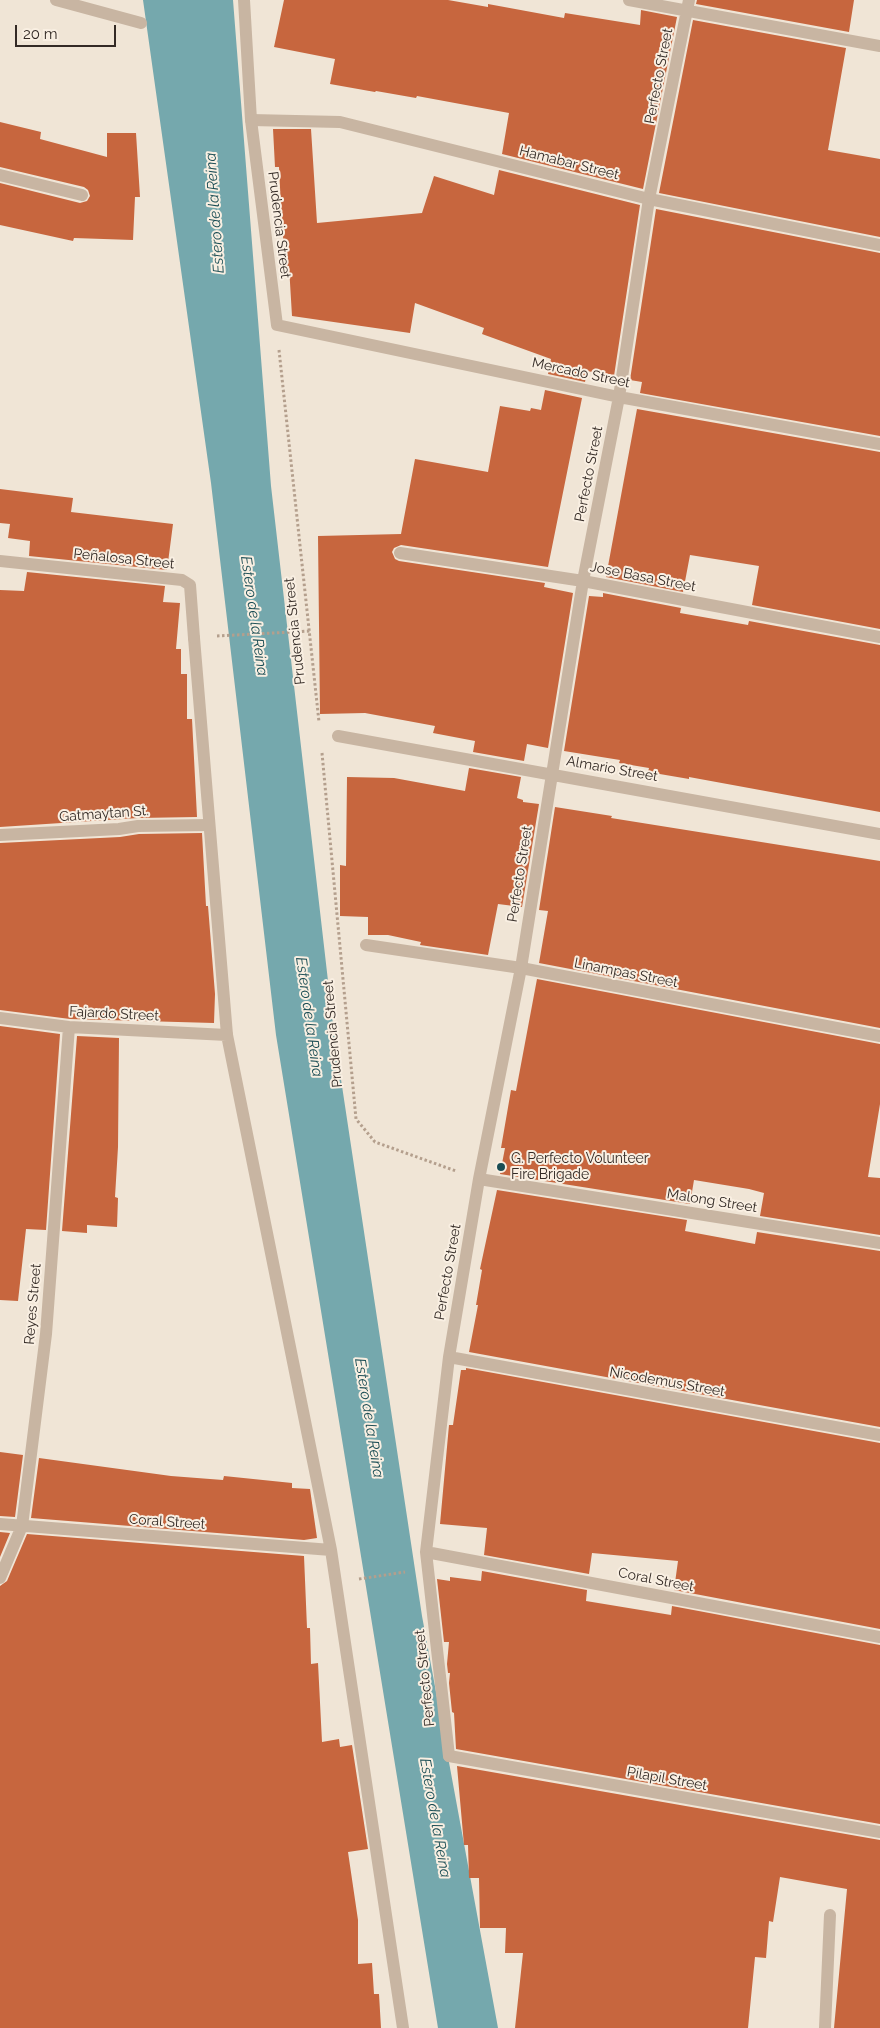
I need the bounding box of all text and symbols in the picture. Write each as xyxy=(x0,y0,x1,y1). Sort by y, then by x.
scale bar xyxy=(18,15,119,47)
text: 20 m xyxy=(23,25,58,43)
street label: Perfecto Street xyxy=(641,27,677,125)
street label: Hamabar Street xyxy=(518,143,620,183)
water label: Estero de la Reina xyxy=(202,152,228,274)
street label: Prudencia Street xyxy=(264,170,294,280)
street label: Mercado Street xyxy=(530,354,632,392)
street label: Perfecto Street xyxy=(571,425,607,523)
street label: Peñalosa Street xyxy=(73,545,175,573)
water label: Estero de la Reina xyxy=(237,555,271,677)
street label: Jose Basa Street xyxy=(589,559,697,595)
street label: Prudencia Street xyxy=(281,577,309,685)
street label: Almario Street xyxy=(565,753,659,785)
street label: Gatmaytan St. xyxy=(59,802,149,826)
street label: Perfecto Street xyxy=(504,825,536,923)
street label: Linampas Street xyxy=(573,955,679,991)
water label: Estero de la Reina xyxy=(292,956,326,1078)
street label: Prudencia Street xyxy=(320,980,346,1088)
street label: Fajardo Street xyxy=(69,1003,159,1025)
place label: G. Perfecto Volunteer Fire Brigade xyxy=(511,1151,649,1184)
marker: G. Perfecto Volunteer Fire Brigade xyxy=(495,1161,507,1173)
street label: Malong Street xyxy=(666,1186,758,1216)
street label: Perfecto Street xyxy=(431,1223,465,1321)
street label: Reyes Street xyxy=(21,1263,45,1345)
water label: Estero de la Reina xyxy=(351,1357,387,1479)
street label: Nicodemus Street xyxy=(608,1364,726,1400)
street label: Coral Street xyxy=(128,1511,206,1533)
street label: Coral Street xyxy=(617,1564,695,1596)
street label: Perfecto Street xyxy=(412,1629,438,1727)
water label: Estero de la Reina xyxy=(416,1757,454,1879)
street label: Pilapil Street xyxy=(626,1764,708,1794)

